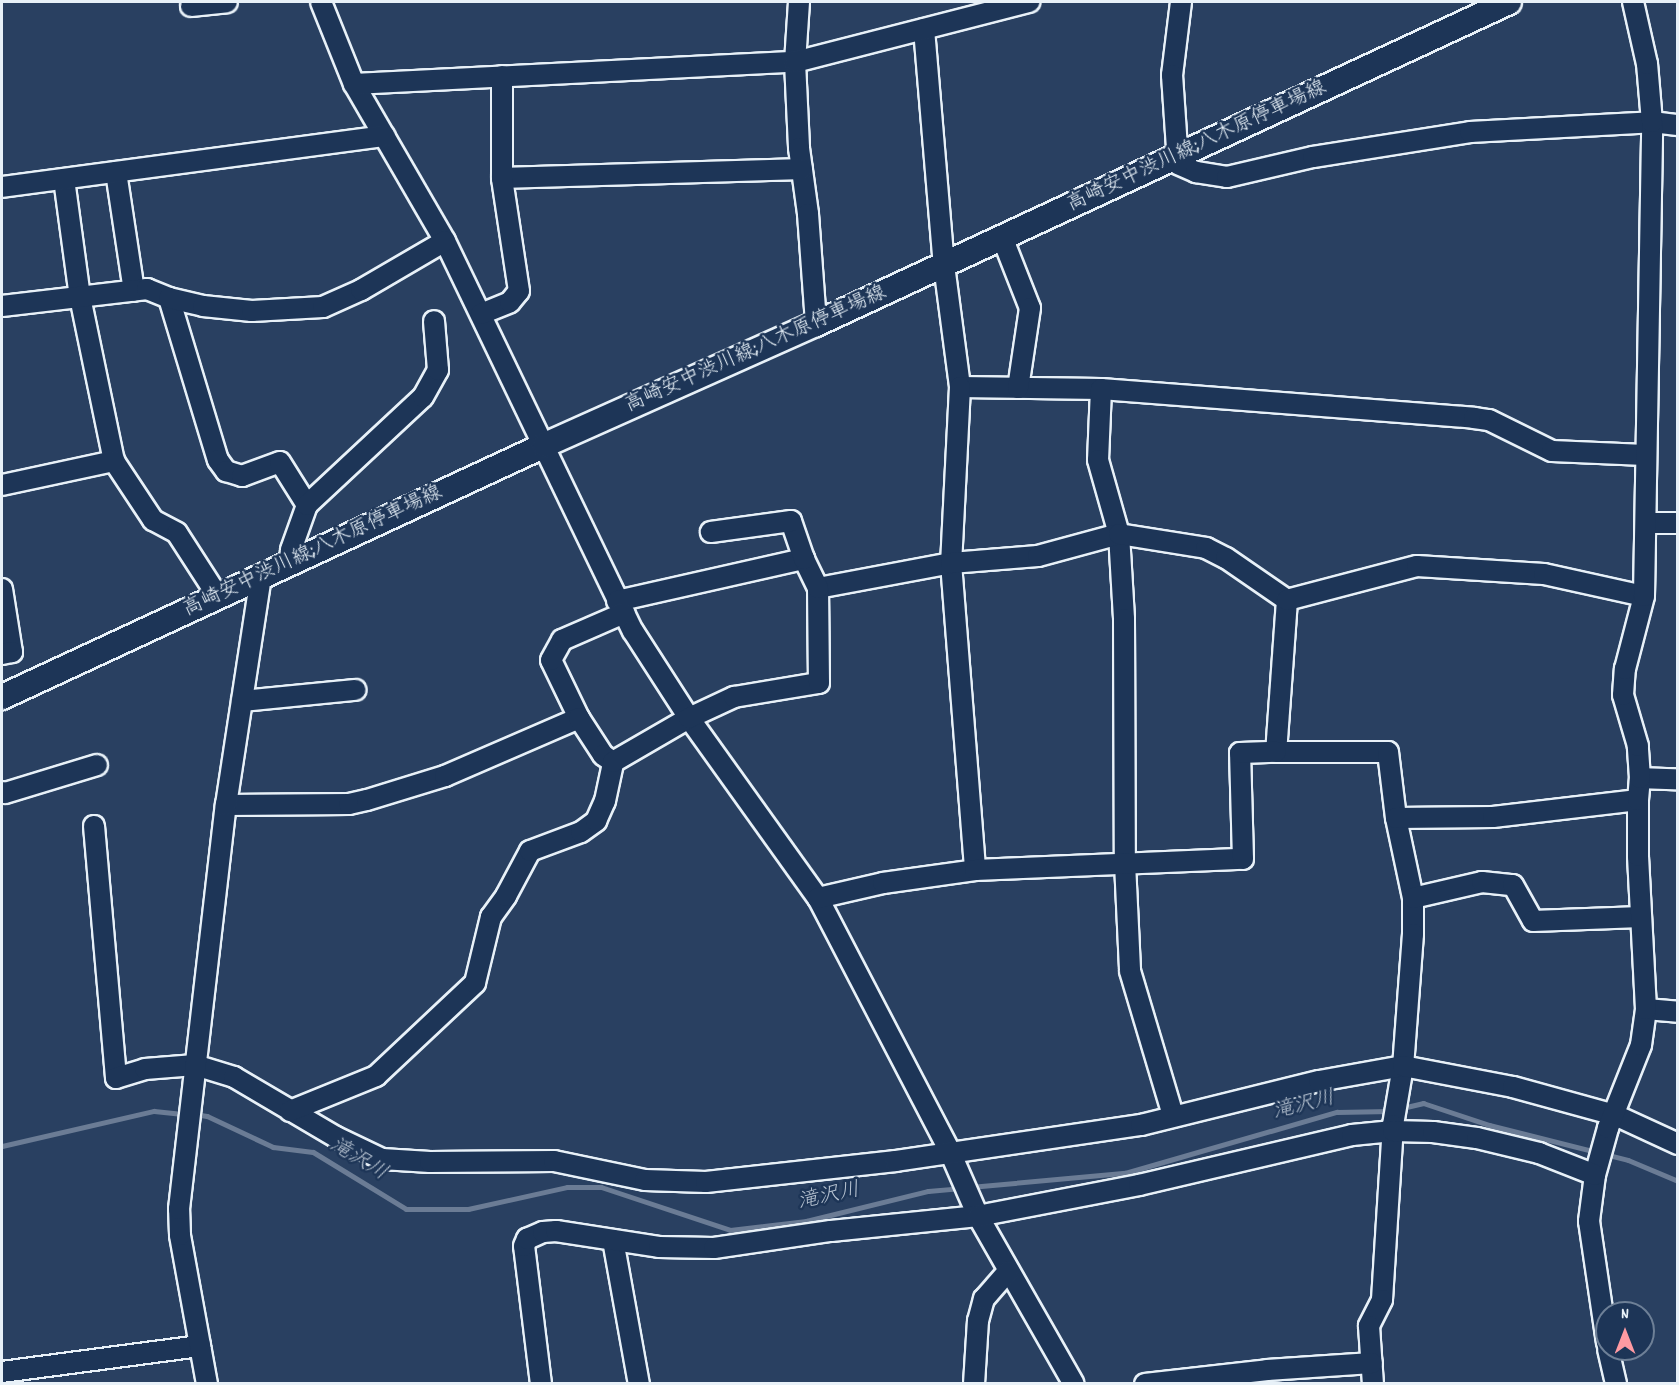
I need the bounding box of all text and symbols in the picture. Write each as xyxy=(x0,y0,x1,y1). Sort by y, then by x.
street label: 高崎安中渋川線;八木原停車場線 xyxy=(1064,76,1330,218)
street label: 高崎安中渋川線;八木原停車場線 xyxy=(622,281,890,419)
street label: 高崎安中渋川線;八木原停車場線 xyxy=(180,481,446,623)
water label: 滝沢川 xyxy=(1270,1086,1338,1126)
water label: 滝沢川 xyxy=(325,1133,391,1187)
water label: 滝沢川 xyxy=(796,1178,862,1216)
north arrow xyxy=(1595,1301,1655,1361)
text: N xyxy=(1621,1303,1629,1326)

